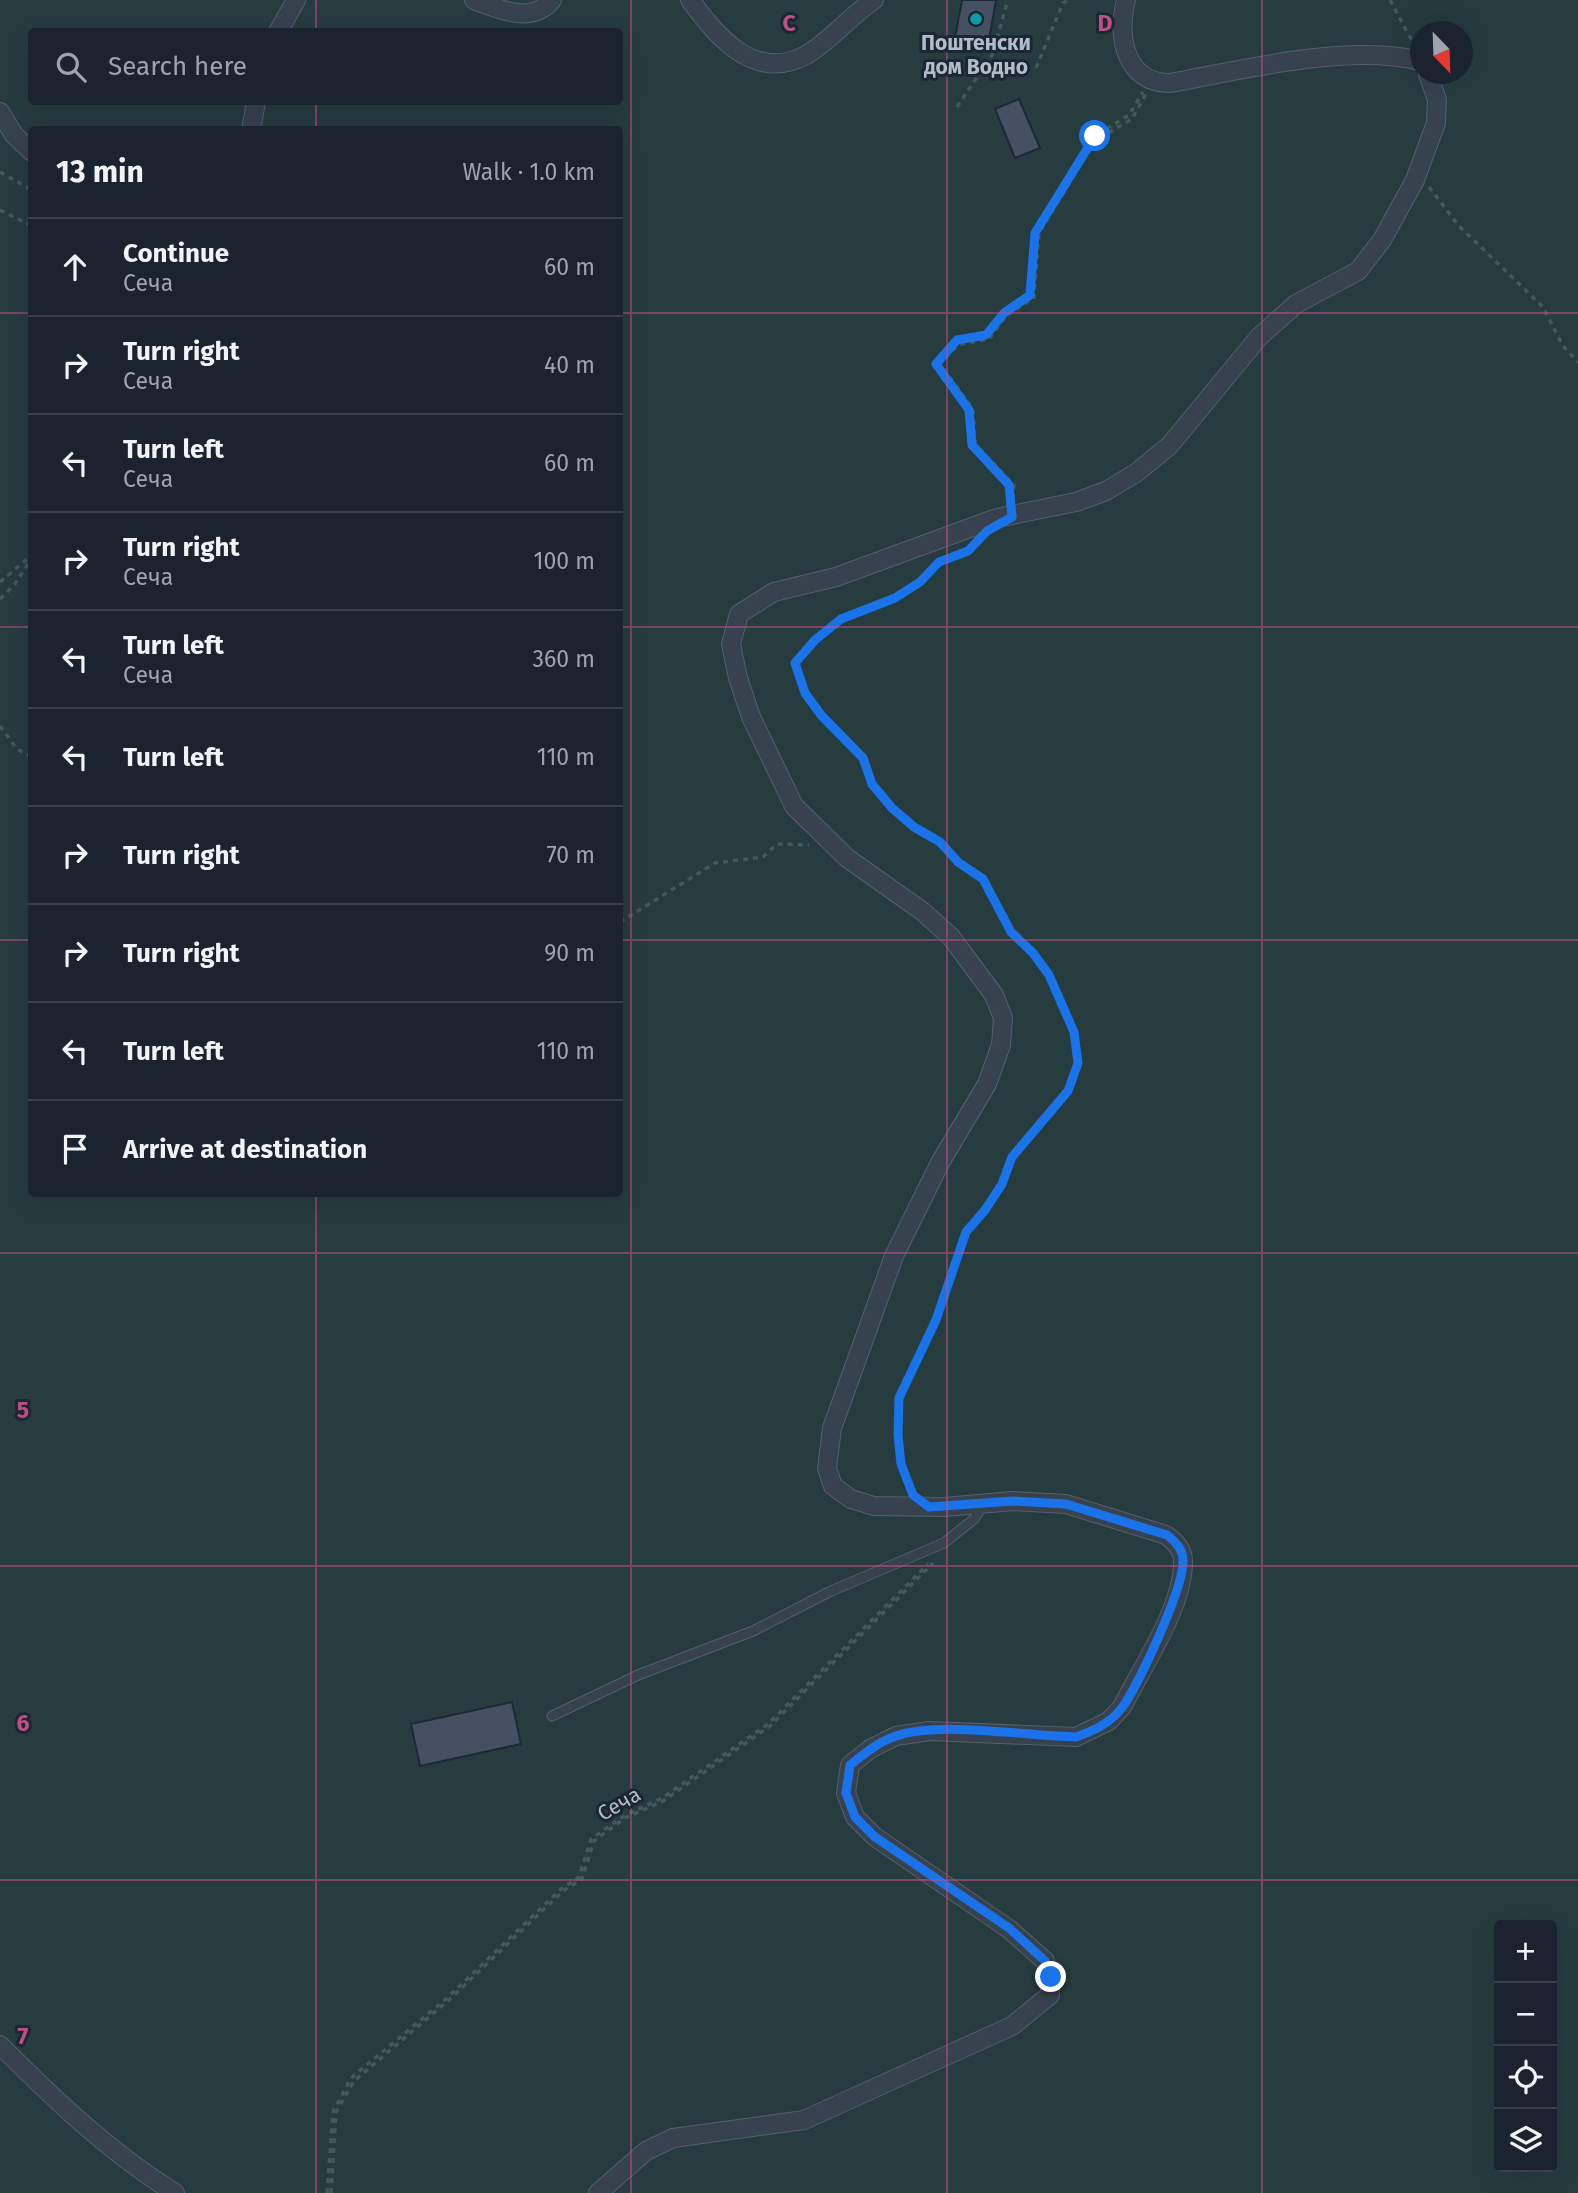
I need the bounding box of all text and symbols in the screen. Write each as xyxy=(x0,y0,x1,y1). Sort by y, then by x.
text: C xyxy=(782,9,796,37)
text: D xyxy=(1098,9,1113,37)
marker: Поштенски дом Водно xyxy=(968,11,984,27)
north arrow xyxy=(1410,21,1473,84)
search box xyxy=(28,28,623,105)
place label: Поштенски дом Водно xyxy=(921,30,1031,80)
icon: search xyxy=(52,48,90,86)
text: Search here xyxy=(108,51,247,82)
route start xyxy=(1079,120,1110,151)
text: 13 min xyxy=(56,154,144,190)
text: Walk · 1.0 km xyxy=(463,158,595,186)
text: Continue xyxy=(123,238,229,269)
icon: ahead xyxy=(56,248,94,286)
text: 60 m xyxy=(544,253,595,281)
text: Сеча xyxy=(123,269,173,297)
text: Turn right xyxy=(123,336,240,367)
icon: right xyxy=(56,346,94,384)
text: 40 m xyxy=(544,351,595,379)
text: Сеча xyxy=(123,367,173,395)
text: Turn left xyxy=(123,434,224,465)
icon: left xyxy=(56,444,94,482)
text: 60 m xyxy=(544,449,595,477)
text: Сеча xyxy=(123,465,173,493)
text: Turn right xyxy=(123,532,240,563)
icon: right xyxy=(56,542,94,580)
text: 100 m xyxy=(534,547,595,575)
text: Сеча xyxy=(123,563,173,591)
text: Turn left xyxy=(123,630,224,661)
icon: left xyxy=(56,640,94,678)
text: 360 m xyxy=(533,645,595,673)
text: Сеча xyxy=(123,661,173,689)
icon: left xyxy=(56,738,94,776)
text: Turn left xyxy=(123,742,224,773)
text: 110 m xyxy=(537,743,595,771)
icon: right xyxy=(56,836,94,874)
text: Turn right xyxy=(123,840,240,871)
text: 70 m xyxy=(546,841,595,869)
icon: right xyxy=(56,934,94,972)
text: Turn right xyxy=(123,938,240,969)
text: 90 m xyxy=(544,939,595,967)
icon: left xyxy=(56,1032,94,1070)
text: Turn left xyxy=(123,1036,224,1067)
text: 110 m xyxy=(537,1037,595,1065)
icon: arrive xyxy=(56,1130,94,1168)
text: Arrive at destination xyxy=(123,1134,367,1165)
text: 5 xyxy=(17,1396,29,1424)
text: 6 xyxy=(17,1709,30,1737)
street label: Сеча xyxy=(593,1781,645,1827)
map controls xyxy=(1494,1920,1557,2172)
button: + xyxy=(1494,1920,1557,1983)
route end xyxy=(1035,1961,1066,1992)
button: − xyxy=(1494,1983,1557,2046)
text: 7 xyxy=(18,2022,29,2050)
button: locate xyxy=(1494,2046,1557,2109)
button: layers xyxy=(1494,2109,1557,2172)

